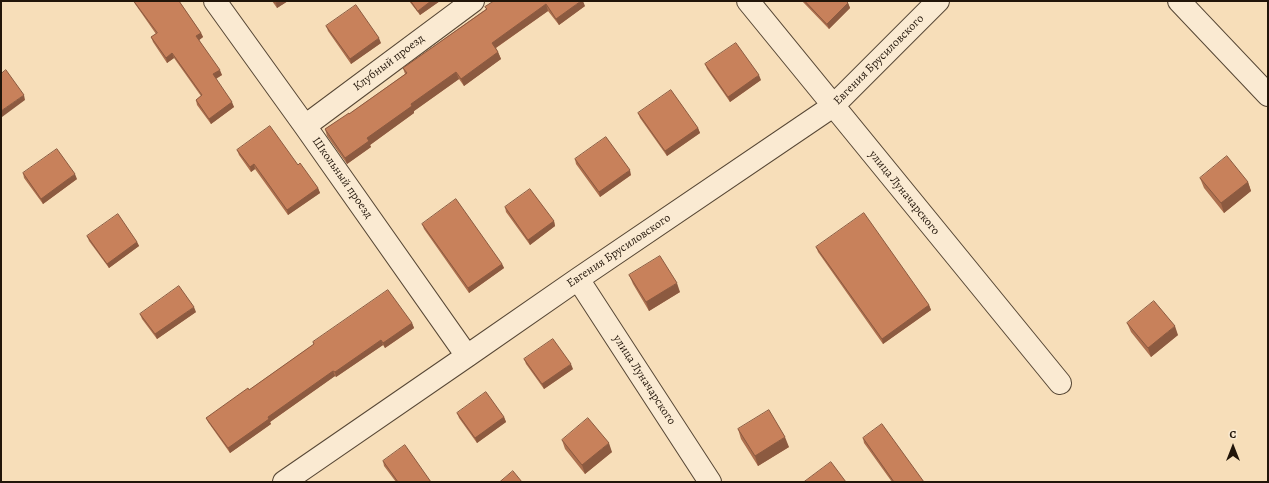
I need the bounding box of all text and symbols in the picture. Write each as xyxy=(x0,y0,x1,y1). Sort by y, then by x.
street label: Евгения Брусиловского xyxy=(831,12,927,108)
street label: Клубный проезд xyxy=(351,32,427,94)
street label: Школьный проезд xyxy=(309,135,375,221)
street label: улица Луначарского xyxy=(866,148,942,238)
street label: Евгения Брусиловского xyxy=(564,211,674,291)
street label: улица Луначарского xyxy=(610,332,678,428)
north arrow xyxy=(1213,427,1253,467)
text: С xyxy=(1230,427,1236,442)

